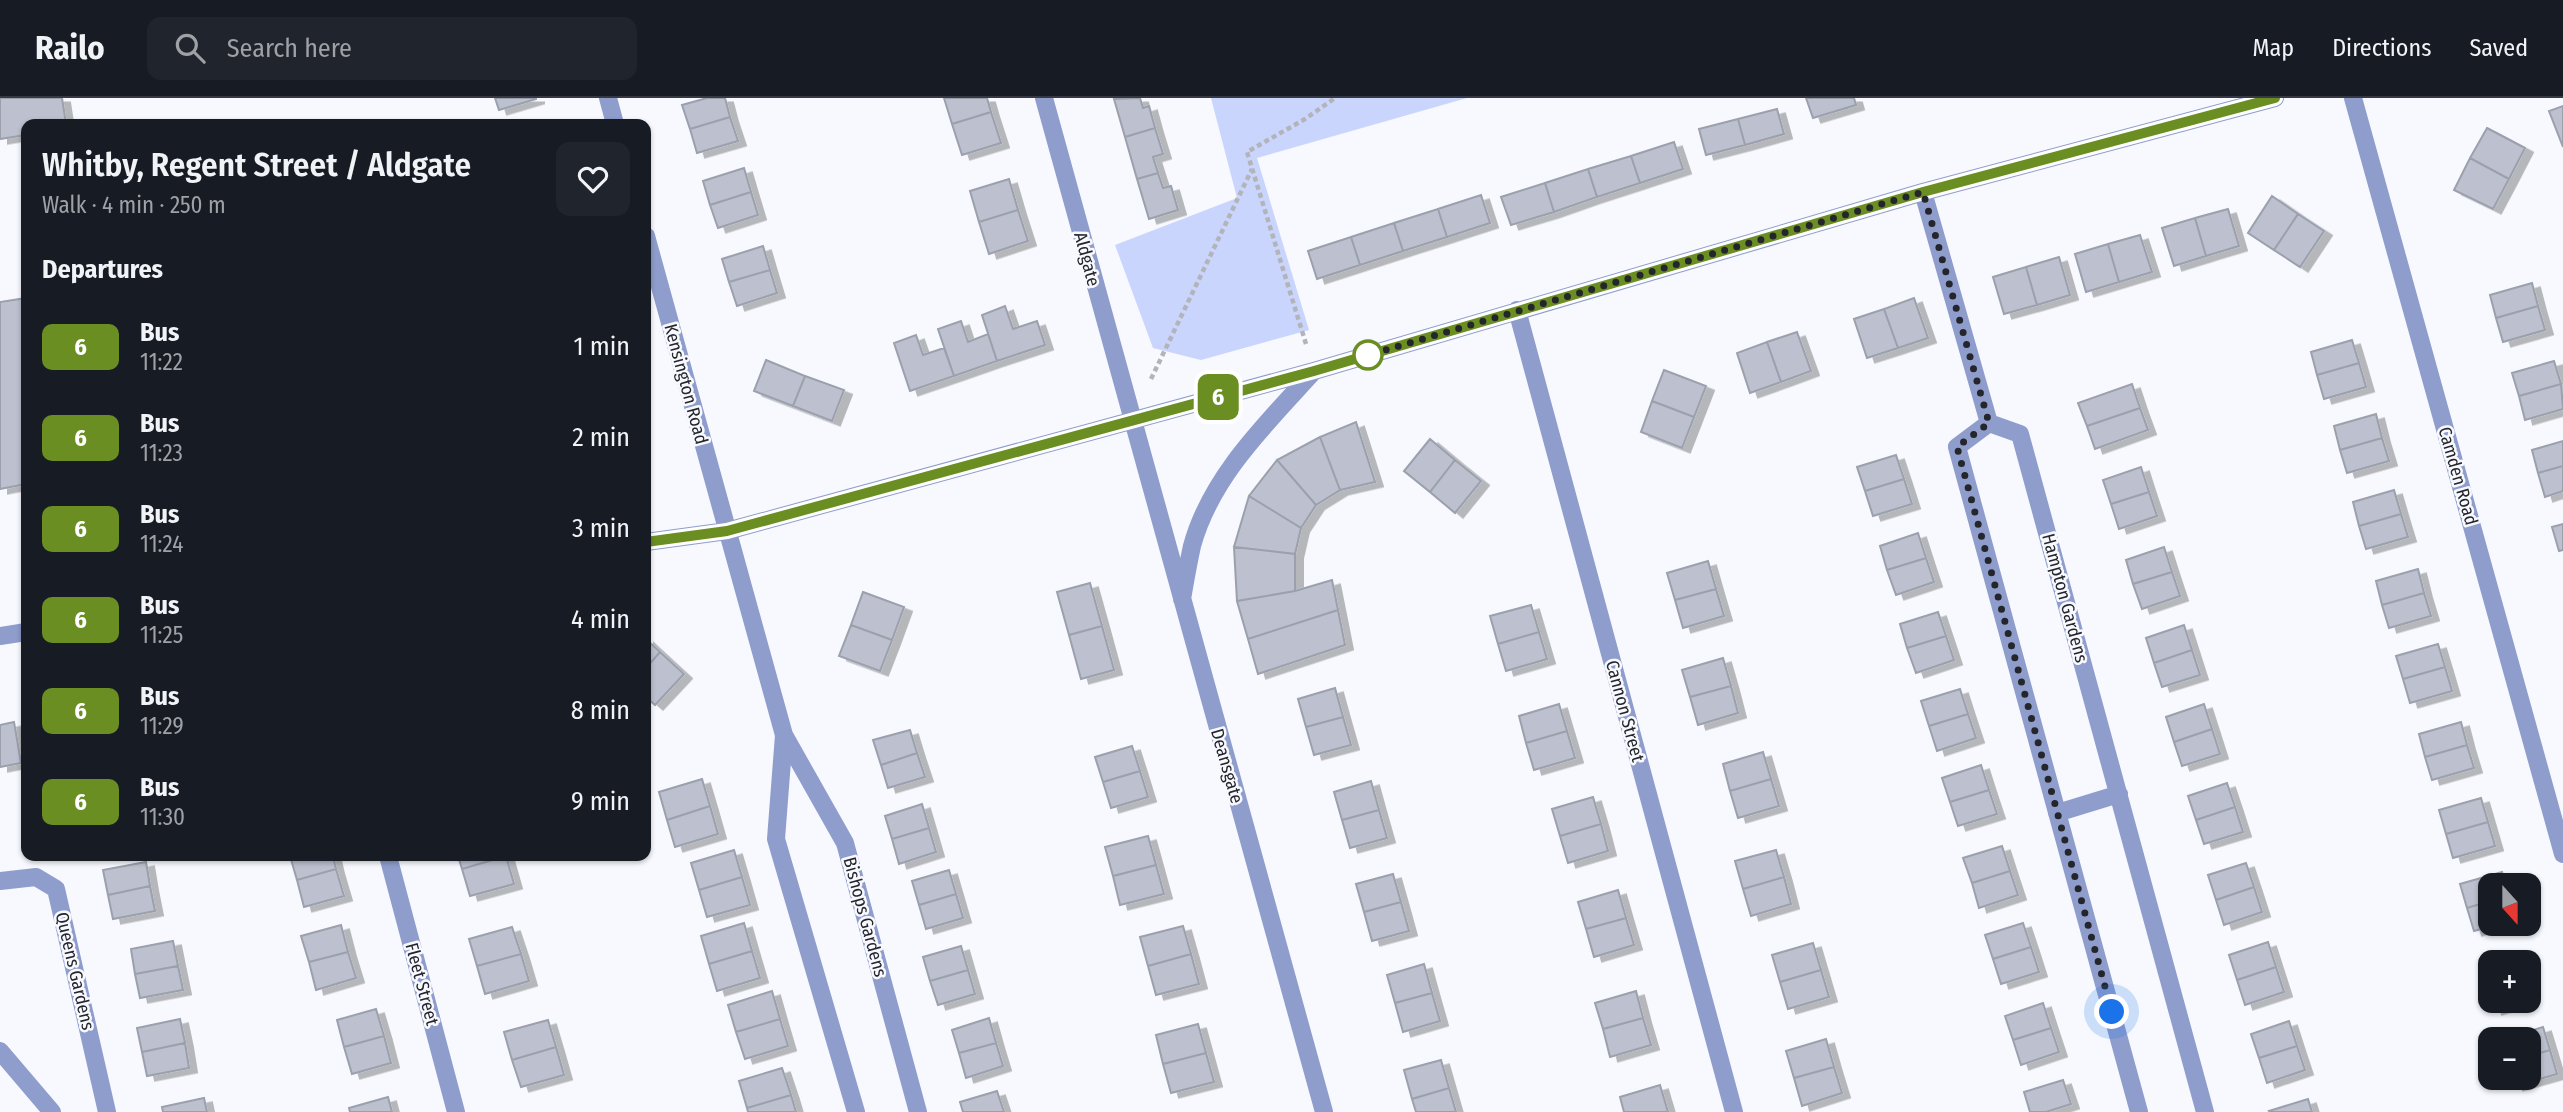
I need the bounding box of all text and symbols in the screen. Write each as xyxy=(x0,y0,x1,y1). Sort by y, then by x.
search box xyxy=(147,17,637,80)
text: Railo xyxy=(35,28,105,68)
icon: search xyxy=(171,29,209,67)
text: Search here xyxy=(227,33,352,64)
text: Map xyxy=(2253,34,2294,62)
text: Directions xyxy=(2332,34,2431,62)
text: Saved xyxy=(2469,34,2528,62)
button: heart xyxy=(556,142,630,216)
text: Whitby, Regent Street / Aldgate xyxy=(42,145,471,185)
text: Walk · 4 min · 250 m xyxy=(42,191,226,219)
street label: Aldgate xyxy=(1069,229,1105,289)
text: Departures xyxy=(42,254,163,285)
text: Bus xyxy=(140,317,179,348)
street label: Kensington Road xyxy=(659,321,713,447)
text: 1 min xyxy=(574,331,630,362)
text: 6 xyxy=(74,333,87,361)
unlabelled marker xyxy=(1353,340,1383,370)
text: 11:22 xyxy=(140,348,183,376)
line badge: 6 xyxy=(1195,374,1241,420)
text: 6 xyxy=(1212,383,1224,411)
text: Bus xyxy=(140,408,179,439)
text: 2 min xyxy=(572,422,630,453)
text: 6 xyxy=(74,424,87,452)
street label: Camden Road xyxy=(2433,424,2483,528)
text: 11:23 xyxy=(140,439,183,467)
text: Bus xyxy=(140,499,179,530)
text: 3 min xyxy=(572,513,630,544)
text: 6 xyxy=(74,515,87,543)
text: 11:24 xyxy=(140,530,183,558)
street label: Hampton Gardens xyxy=(2037,531,2093,665)
text: Bus xyxy=(140,590,179,621)
text: 4 min xyxy=(571,604,630,635)
text: 6 xyxy=(74,606,87,634)
text: 11:25 xyxy=(140,621,183,649)
street label: Cannon Street xyxy=(1601,658,1649,764)
text: Bus xyxy=(140,681,179,712)
text: 8 min xyxy=(571,695,630,726)
text: 6 xyxy=(74,697,87,725)
text: 11:29 xyxy=(140,712,184,740)
street label: Deansgate xyxy=(1206,726,1248,806)
text: Bus xyxy=(140,772,179,803)
text: 9 min xyxy=(571,786,630,817)
text: 6 xyxy=(74,788,87,816)
text: 11:30 xyxy=(140,803,185,831)
street label: Bishops Gardens xyxy=(838,855,892,980)
north arrow xyxy=(2478,873,2541,936)
map controls xyxy=(2478,873,2541,1090)
street label: Queens Gardens xyxy=(51,910,99,1032)
street label: Fleet Street xyxy=(400,940,444,1028)
button: + xyxy=(2478,950,2541,1013)
your location xyxy=(2094,994,2129,1029)
button: − xyxy=(2478,1027,2541,1090)

